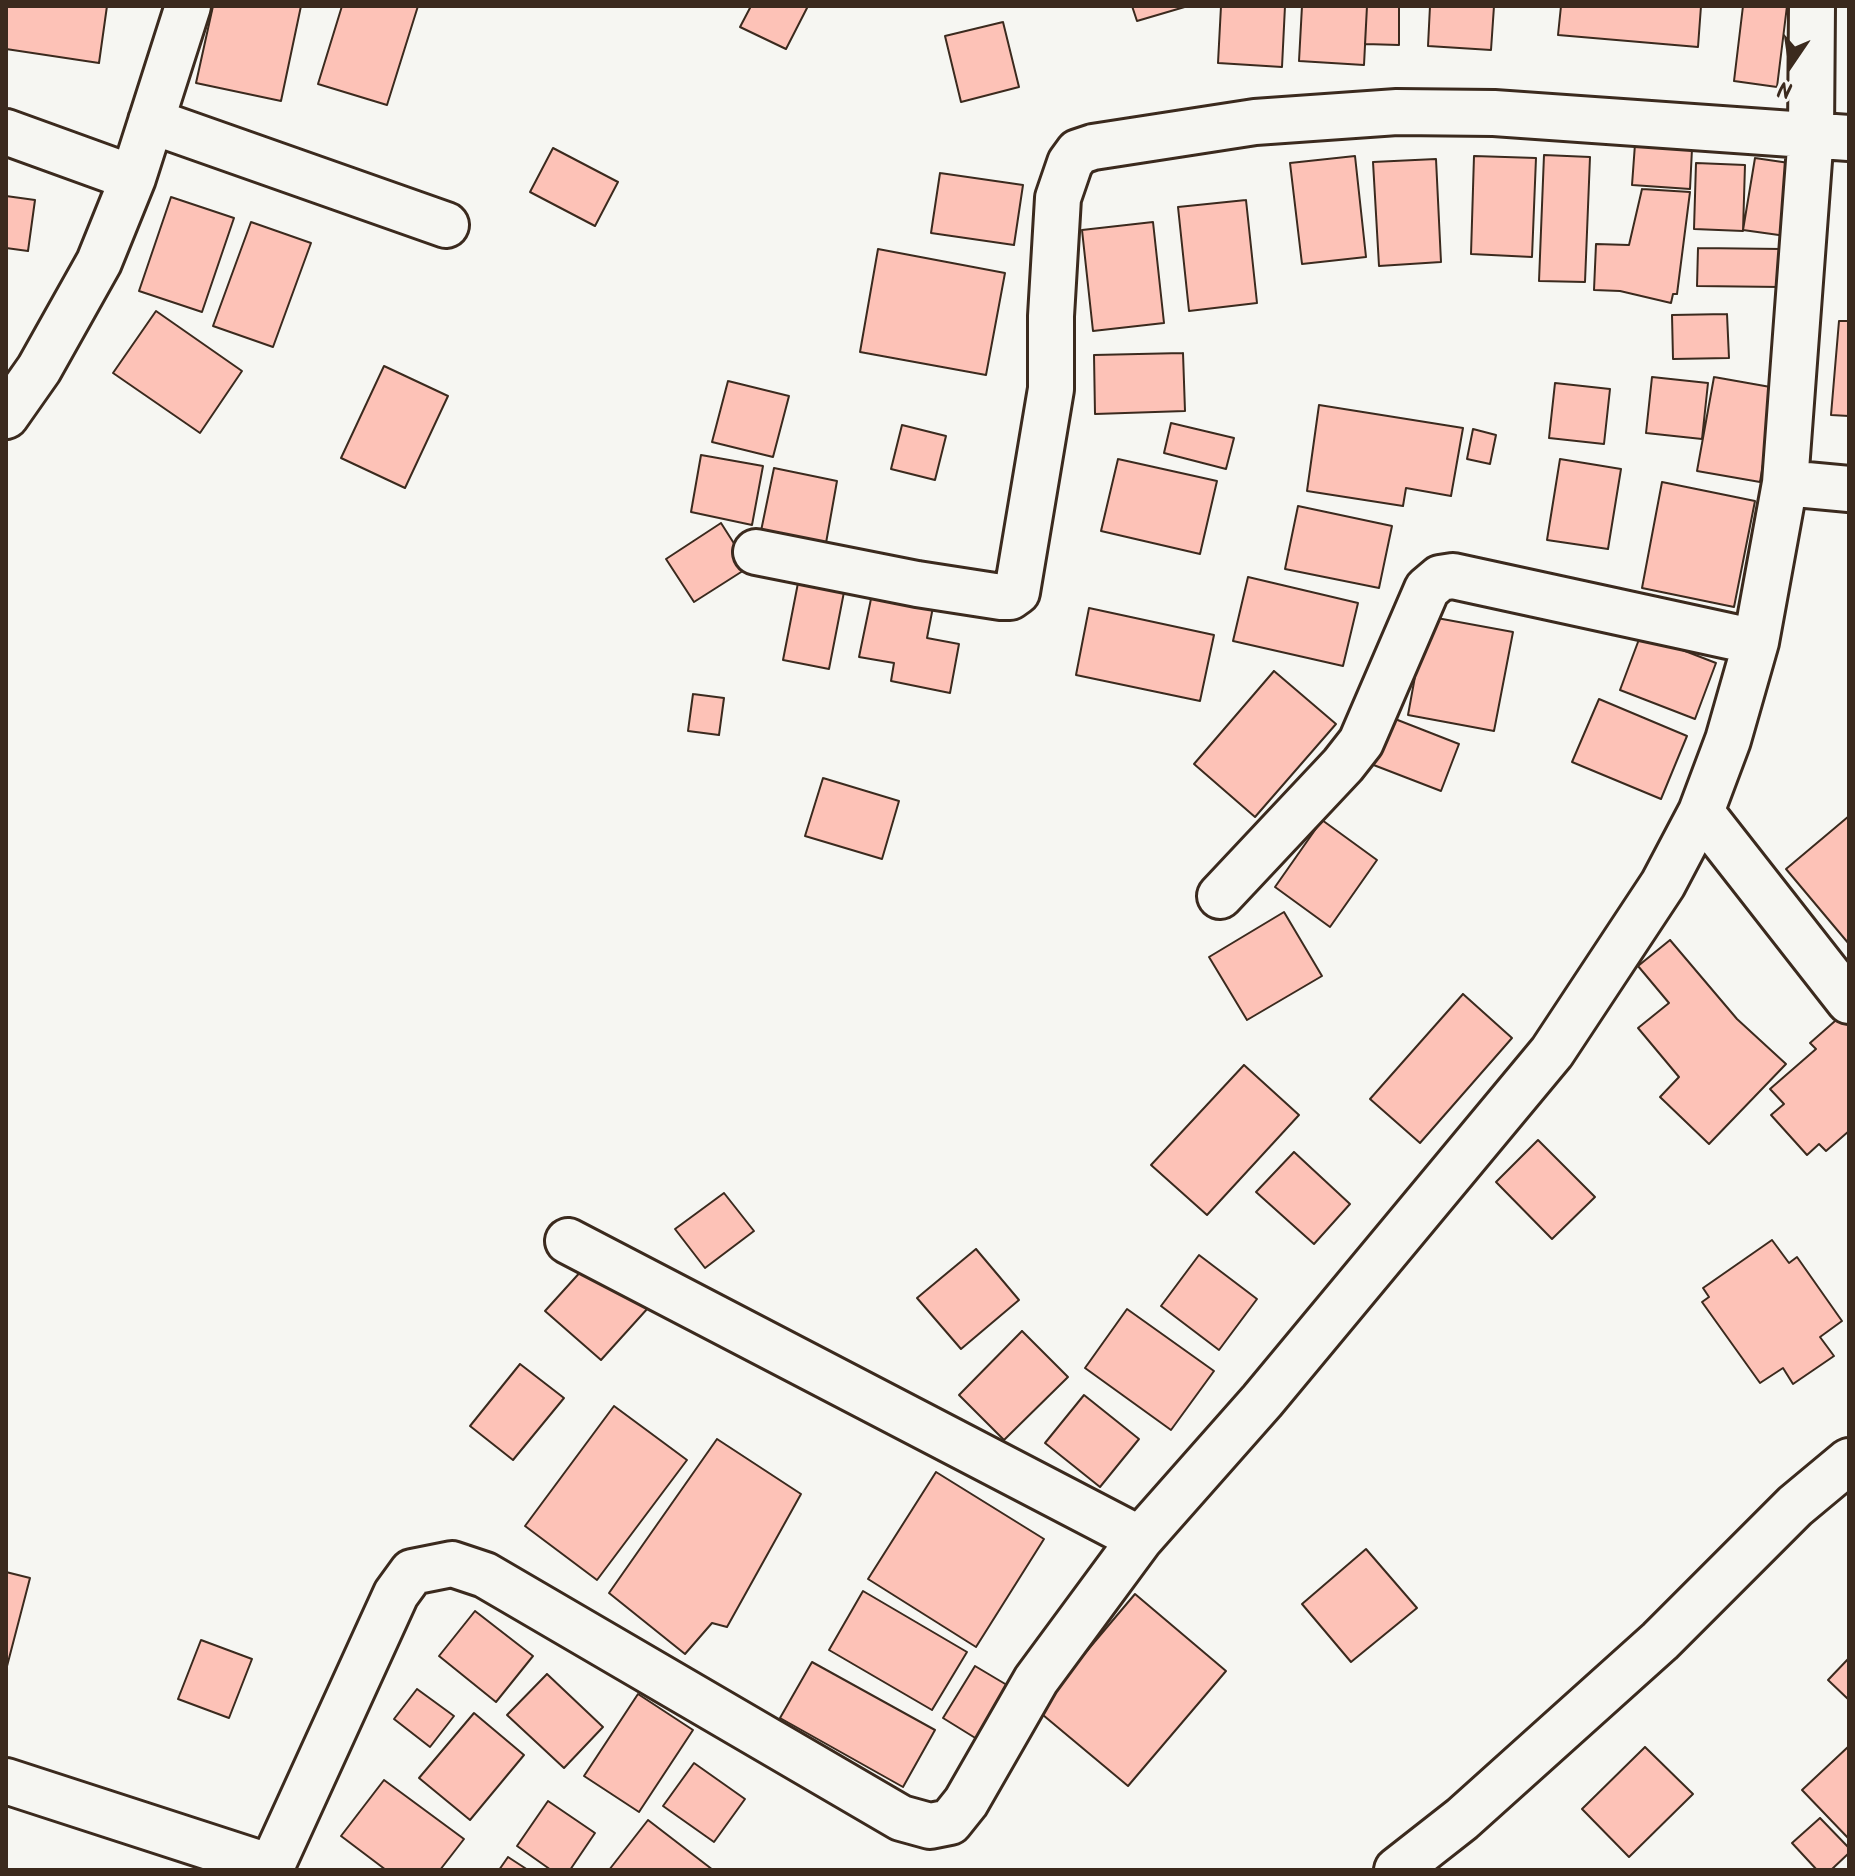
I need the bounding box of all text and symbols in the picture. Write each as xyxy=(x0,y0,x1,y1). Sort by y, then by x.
north arrow xyxy=(1751,24,1831,104)
text: N xyxy=(1775,69,1796,106)

